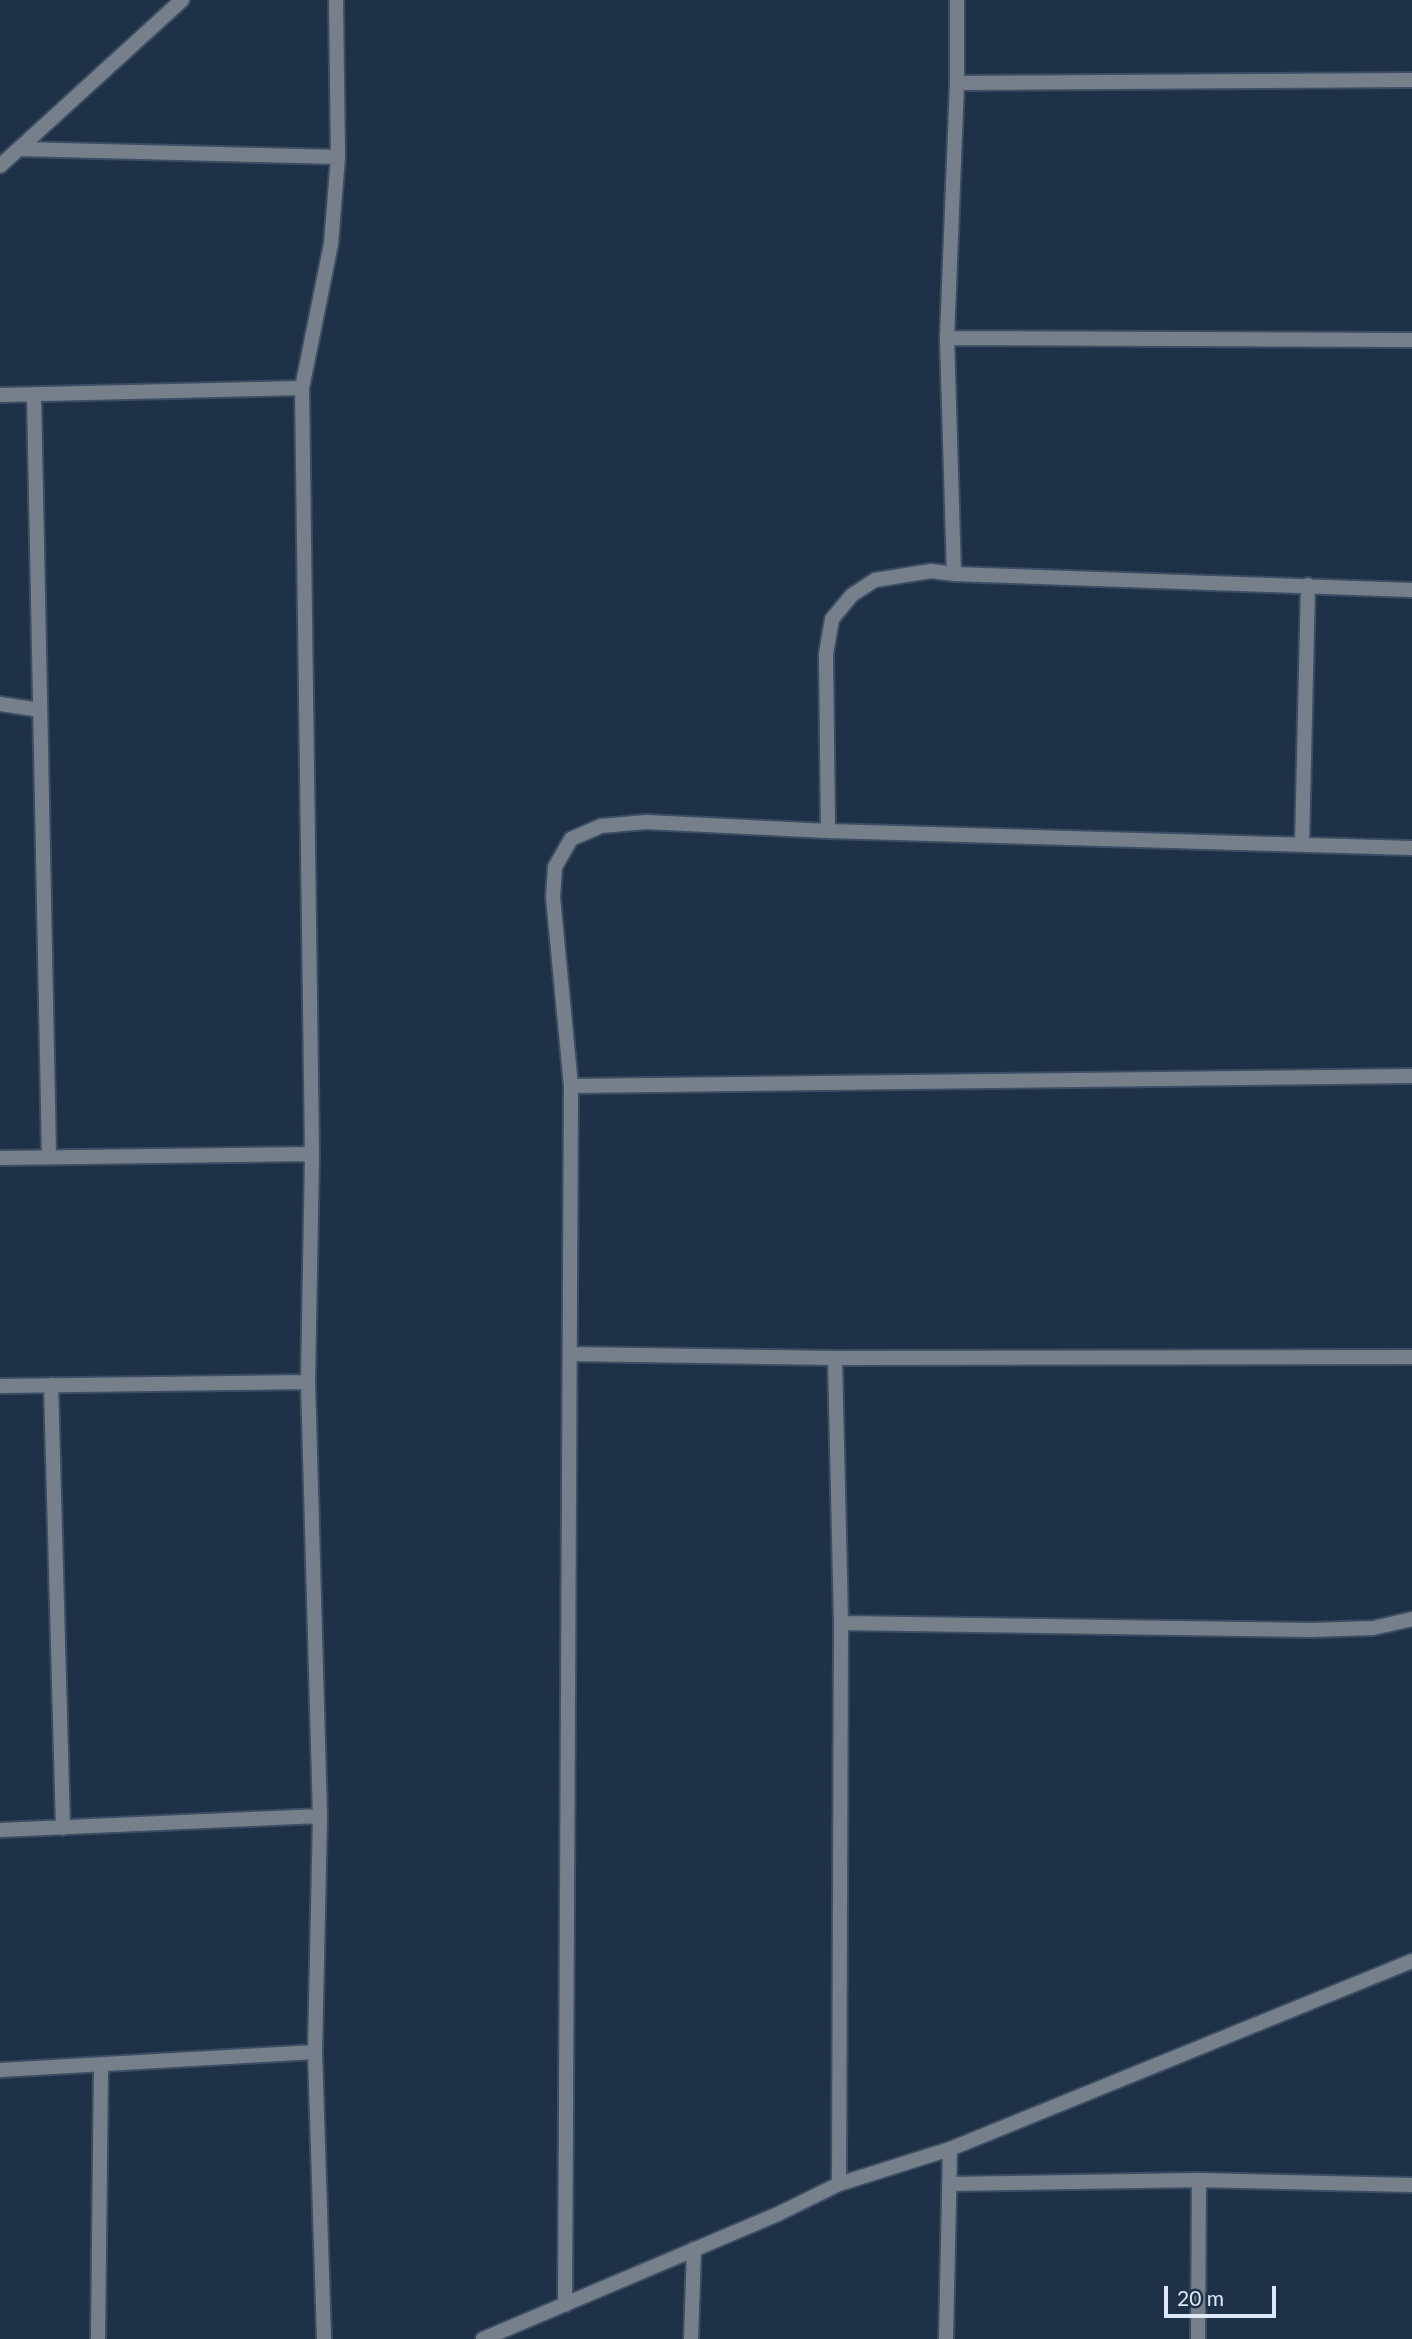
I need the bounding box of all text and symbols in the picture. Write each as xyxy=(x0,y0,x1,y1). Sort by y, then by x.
scale bar xyxy=(1167,2272,1279,2316)
text: 20 m xyxy=(1177,2285,1224,2310)

